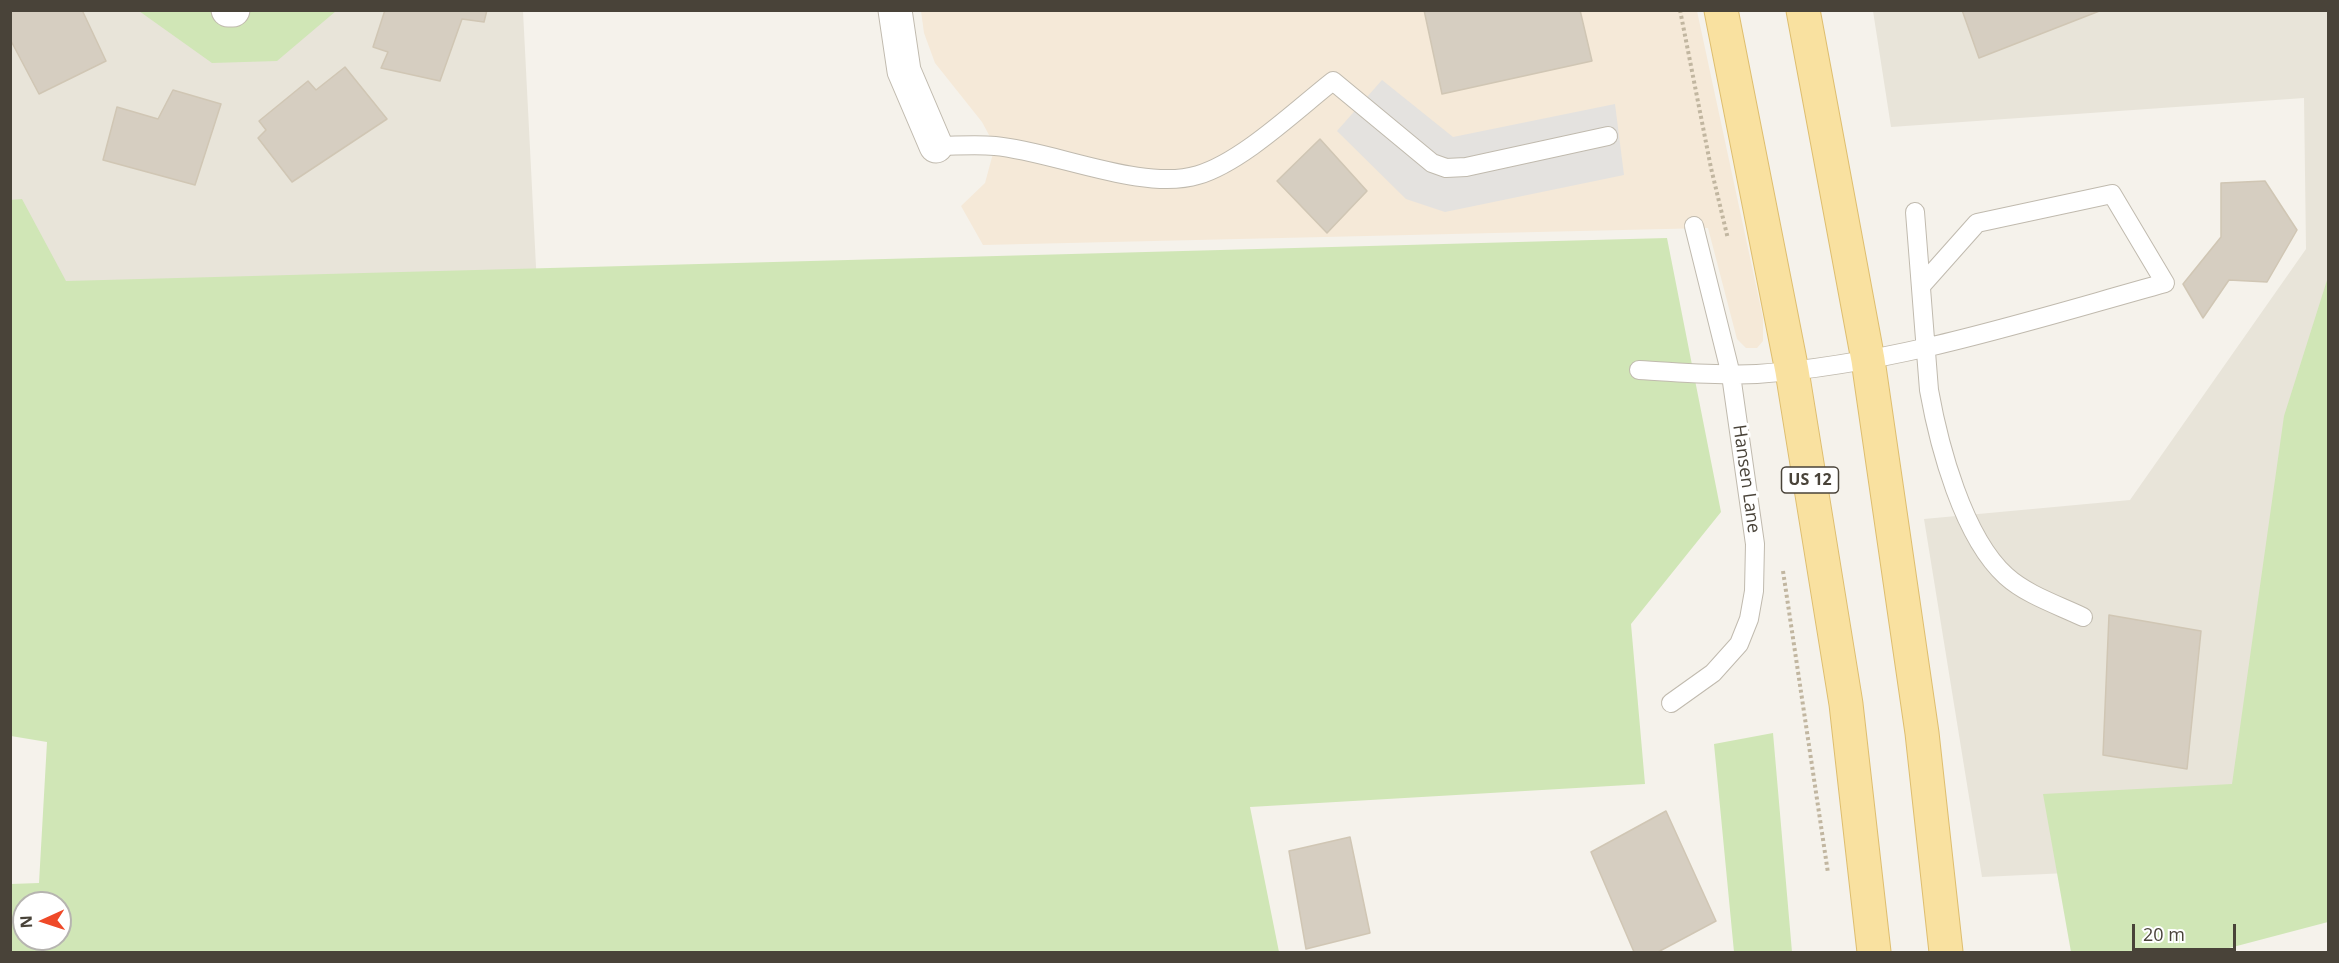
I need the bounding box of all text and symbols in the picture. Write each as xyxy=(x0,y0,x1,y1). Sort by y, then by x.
street label: Hansen Lane xyxy=(1728,423,1764,535)
road number: US 12 xyxy=(1782,467,1838,493)
north arrow xyxy=(12,891,72,951)
scale bar xyxy=(2135,912,2238,950)
text: N xyxy=(15,915,37,929)
text: 20 m xyxy=(2143,922,2185,946)

